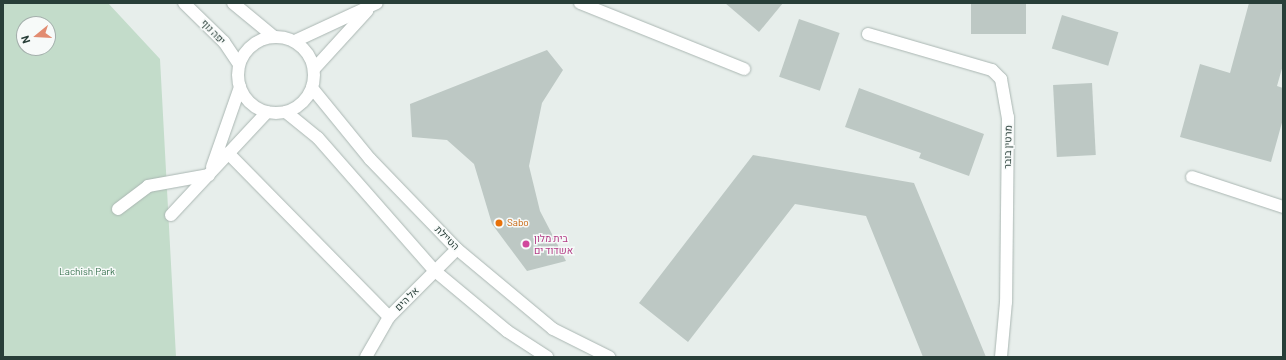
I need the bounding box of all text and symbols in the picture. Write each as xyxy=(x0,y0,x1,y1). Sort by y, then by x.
north arrow xyxy=(16,16,56,56)
street label: יפה נוף xyxy=(198,17,228,47)
text: N xyxy=(18,34,32,45)
street label: מרטין בובר xyxy=(1002,125,1014,169)
place label: Sabo xyxy=(507,217,529,229)
marker: Sabo xyxy=(494,218,504,228)
street label: הטיילת xyxy=(432,223,462,253)
place label: בית מלון אשדוד ים xyxy=(534,232,573,256)
marker: בית מלון אשדוד ים xyxy=(521,239,531,249)
park label: Lachish Park xyxy=(59,266,115,278)
street label: אל הים xyxy=(393,285,421,313)

